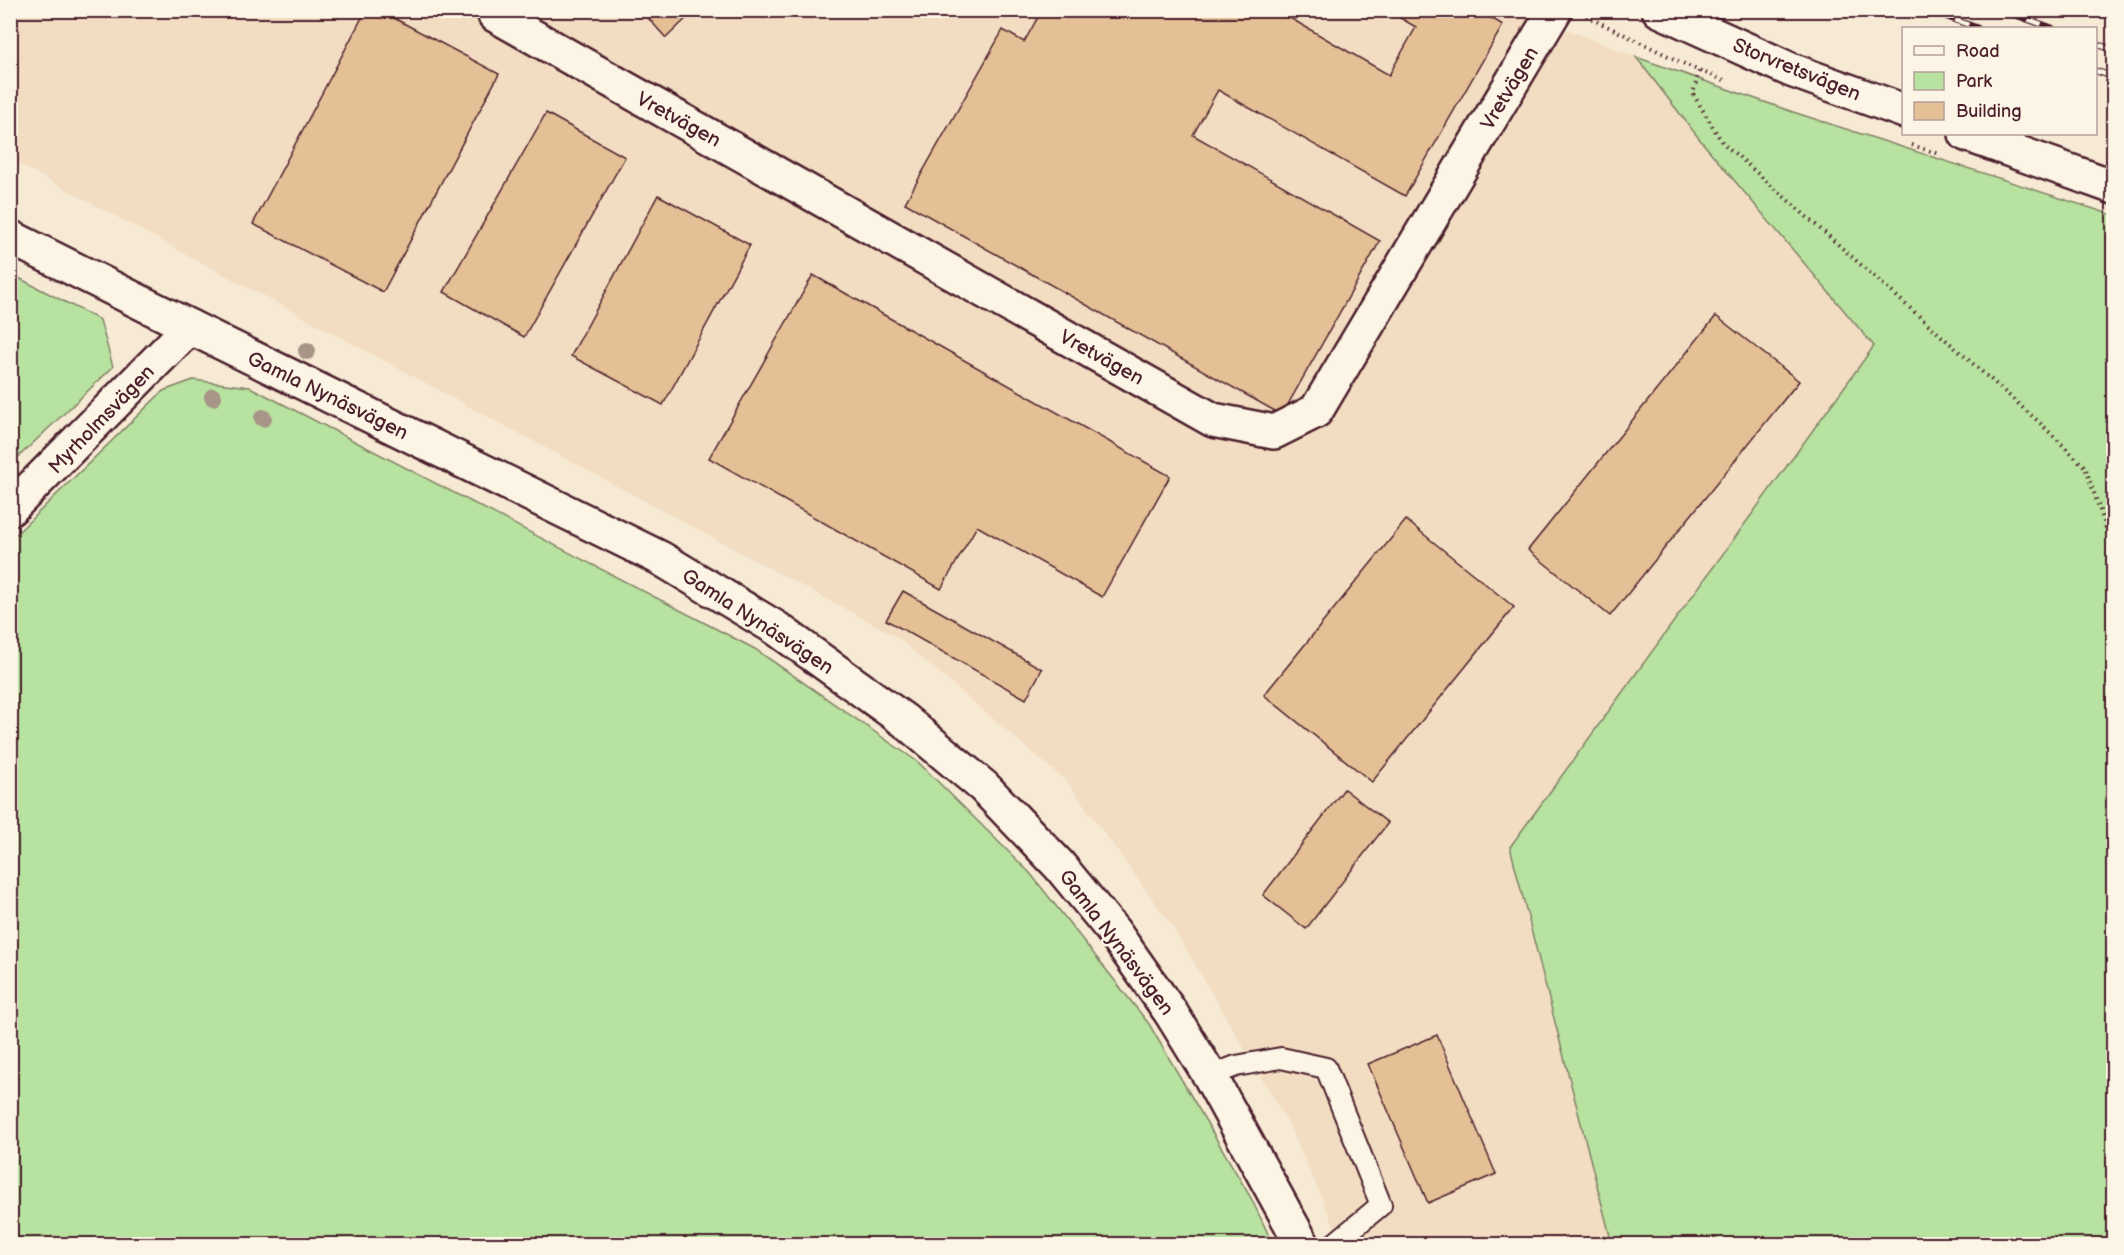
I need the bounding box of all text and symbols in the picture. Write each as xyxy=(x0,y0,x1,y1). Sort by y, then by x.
legend xyxy=(1902,27,2097,135)
street label: Storvretsvägen xyxy=(1729,33,1864,106)
text: Road xyxy=(1956,41,2000,62)
street label: Vretvägen xyxy=(1476,43,1544,134)
text: Park xyxy=(1956,71,1992,92)
street label: Vretvägen xyxy=(632,87,725,153)
text: Building xyxy=(1956,101,2022,122)
street label: Vretvägen xyxy=(1055,325,1148,391)
street label: Gamla Nynäsvägen xyxy=(243,347,412,445)
street label: Myrholmsvägen xyxy=(44,360,160,479)
street label: Gamla Nynäsvägen xyxy=(677,564,838,680)
street label: Gamla Nynäsvägen xyxy=(1054,865,1179,1020)

